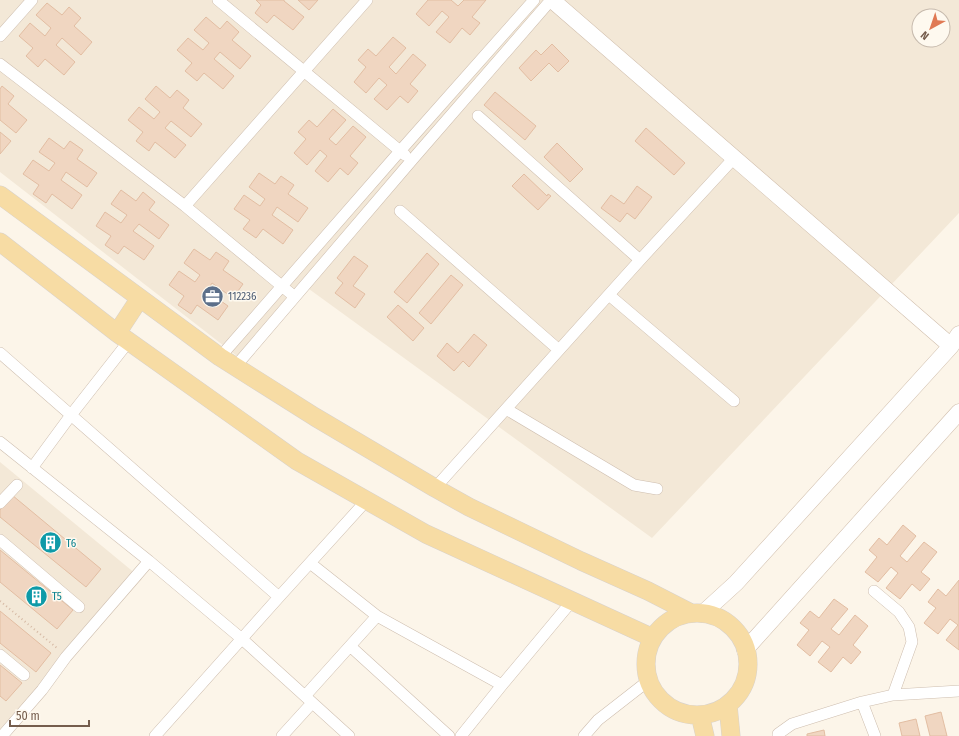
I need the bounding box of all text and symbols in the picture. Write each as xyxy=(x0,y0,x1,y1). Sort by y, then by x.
north arrow xyxy=(911,8,951,48)
text: N xyxy=(918,28,932,42)
office icon: 112236 xyxy=(199,283,225,309)
place label: 112236 xyxy=(228,290,257,303)
building icon: T6 xyxy=(38,530,64,556)
place label: T6 xyxy=(66,537,77,550)
building icon: T5 xyxy=(23,583,49,609)
place label: T5 xyxy=(52,590,62,603)
scale bar xyxy=(10,702,89,728)
text: 50 m xyxy=(16,709,40,723)

